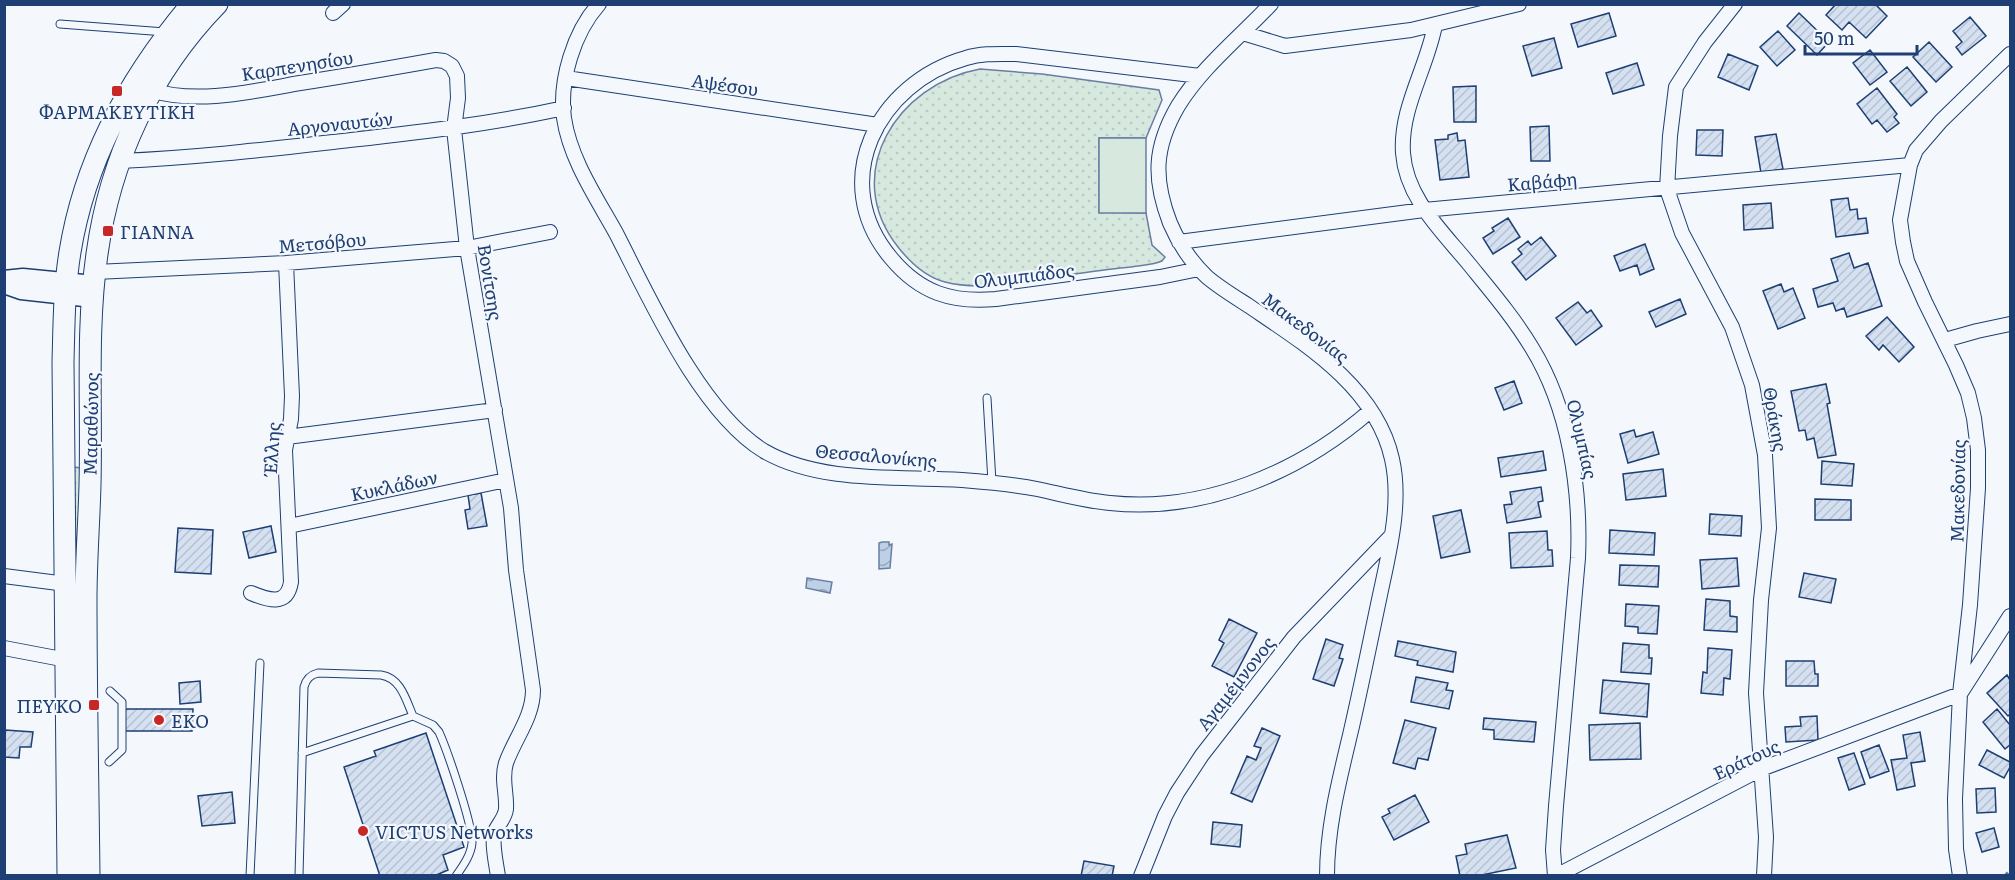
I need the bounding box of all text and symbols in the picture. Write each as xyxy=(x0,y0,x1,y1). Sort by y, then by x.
scale bar xyxy=(1805,18,1918,56)
text: 50 m xyxy=(1814,24,1855,51)
street label: Καρπενησίου xyxy=(239,43,355,87)
street label: Αψέσου xyxy=(690,66,760,102)
marker: ΦΑΡΜΑΚΕΥΤΙΚΗ xyxy=(110,84,124,98)
place label: ΦΑΡΜΑΚΕΥΤΙΚΗ xyxy=(39,98,195,125)
street label: Αργοναυτών xyxy=(286,104,394,142)
street label: Καβάφη xyxy=(1506,164,1578,198)
place label: ΓΙΑΝΝΑ xyxy=(120,218,194,245)
marker: ΓΙΑΝΝΑ xyxy=(101,224,115,238)
street label: Μετσόβου xyxy=(277,225,367,259)
street label: Βονίτσης xyxy=(472,242,510,322)
street label: Ολυμπιάδος xyxy=(972,255,1076,295)
street label: Μακεδονίας xyxy=(1257,285,1355,369)
street label: Μαραθώνος xyxy=(76,372,104,476)
street label: Θράκης xyxy=(1757,385,1795,453)
street label: Ολυμπίας xyxy=(1561,397,1605,481)
street label: Έλλης xyxy=(255,421,286,479)
street label: Θεσσαλονίκης xyxy=(814,436,938,474)
street label: Μακεδονίας xyxy=(1943,439,1971,543)
street label: Κυκλάδων xyxy=(348,463,440,507)
street label: Αγαμέμνονος xyxy=(1189,630,1281,736)
place label: ΠΕΥΚΟ xyxy=(16,692,82,719)
marker: ΠΕΥΚΟ xyxy=(87,698,101,712)
place label: EKO xyxy=(171,707,209,734)
marker: EKO xyxy=(152,713,166,727)
street label: Εράτους xyxy=(1708,732,1784,786)
place label: VICTUS Networks xyxy=(375,818,533,845)
marker: VICTUS Networks xyxy=(356,824,370,838)

